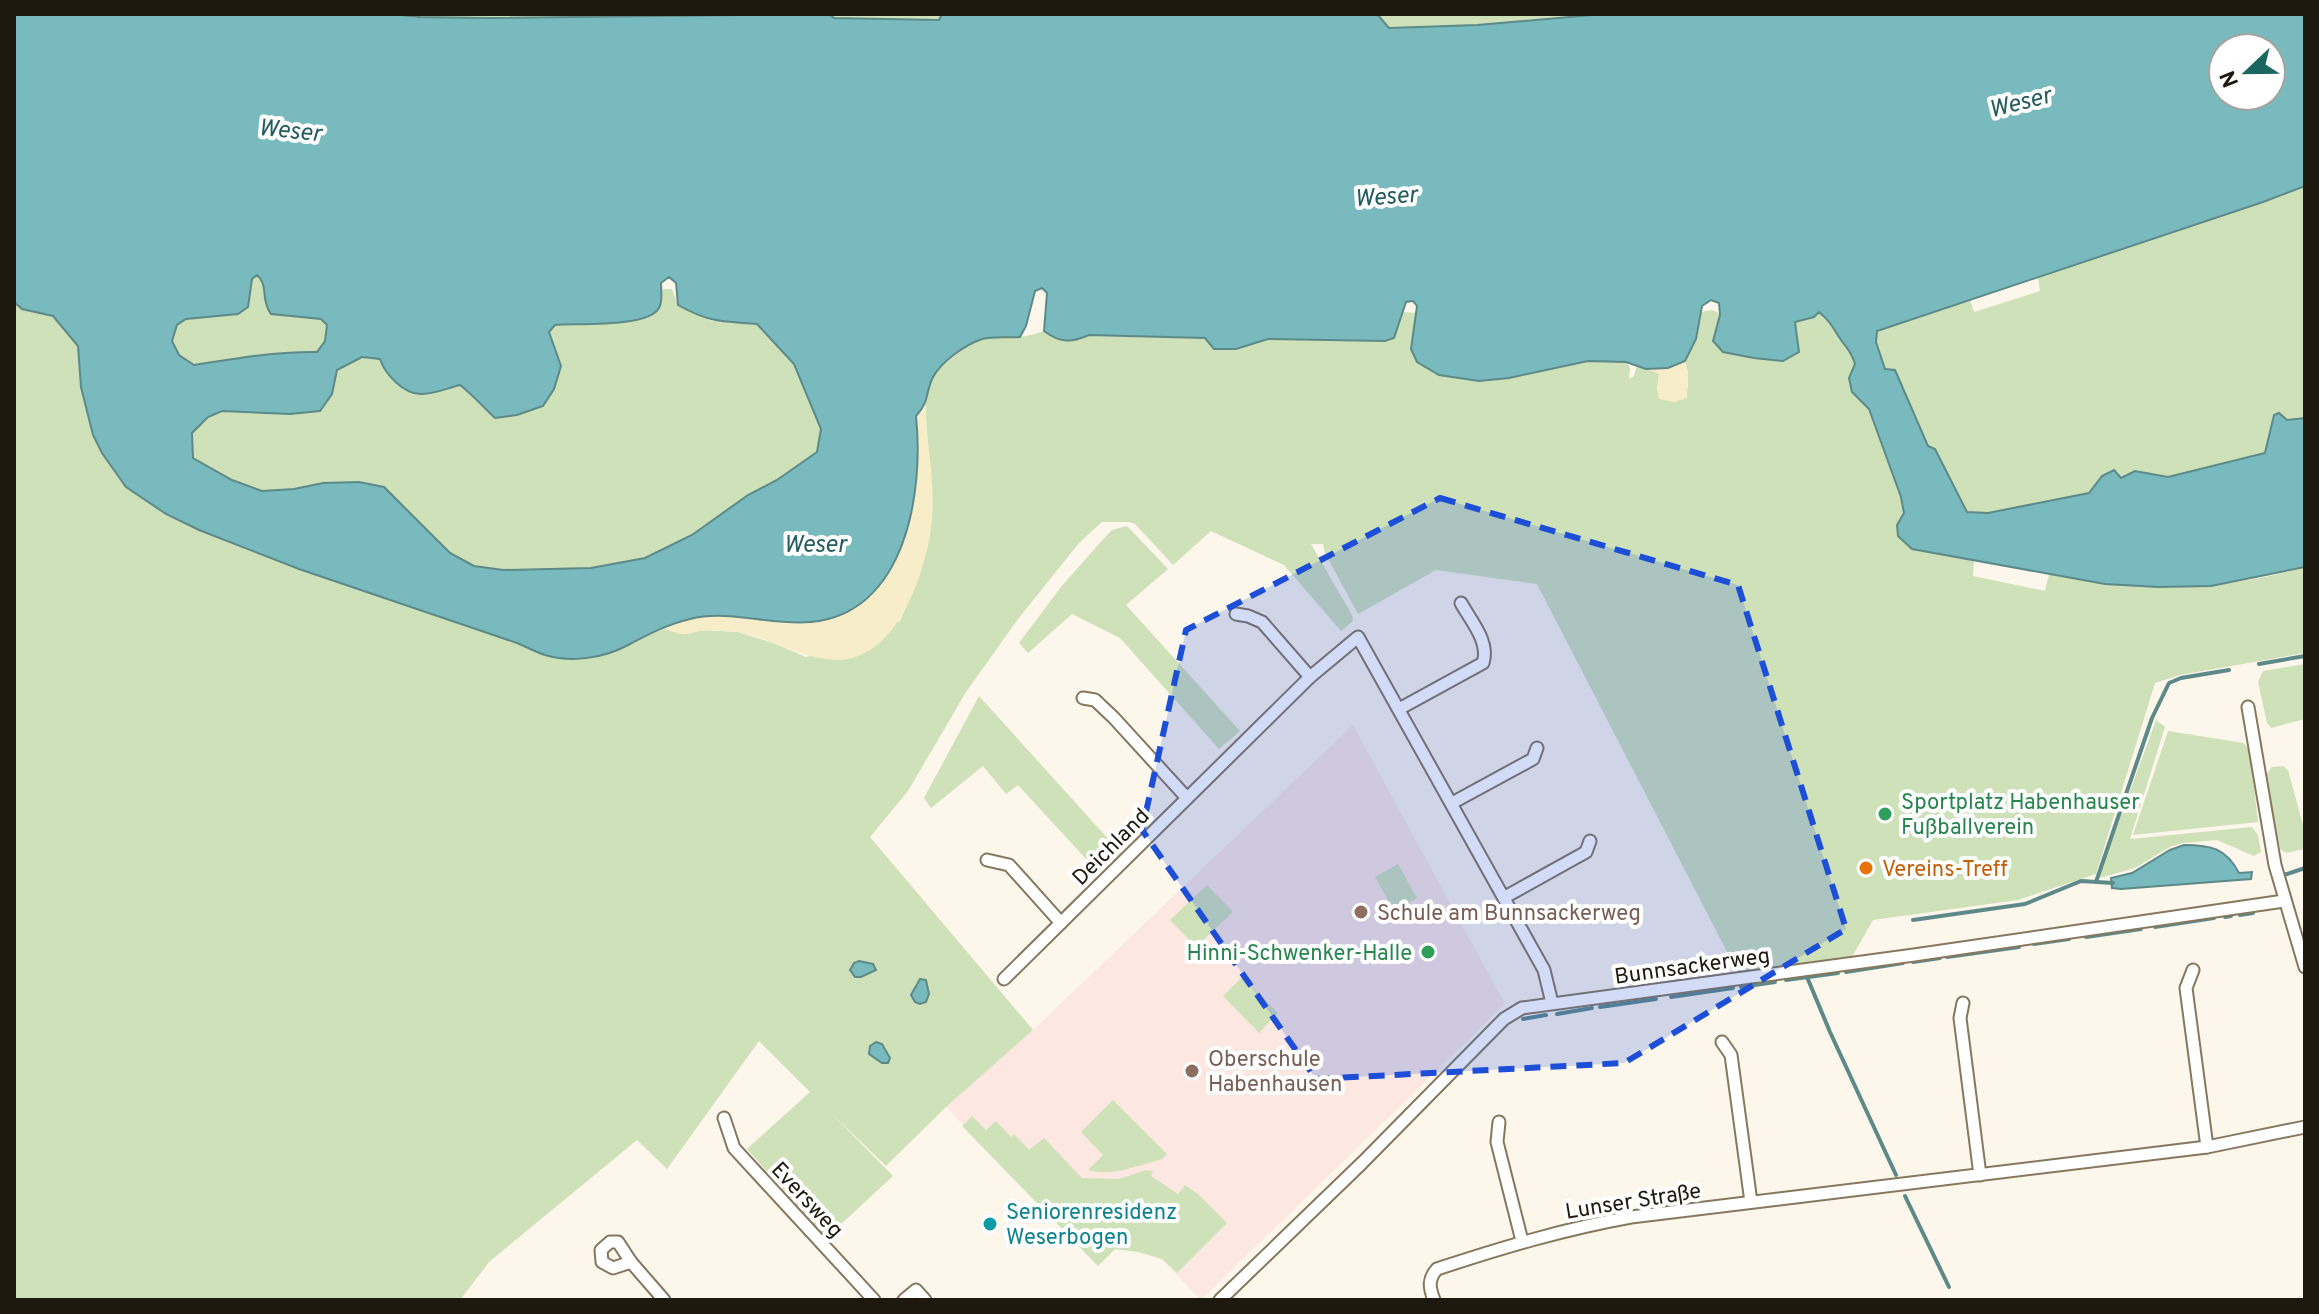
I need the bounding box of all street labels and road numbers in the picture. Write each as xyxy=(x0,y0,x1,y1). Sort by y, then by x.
street label: Deichland xyxy=(1067,803,1156,892)
street label: Bunnsackerweg xyxy=(1613,943,1772,992)
street label: Eversweg xyxy=(764,1157,848,1244)
street label: Lunser Straße xyxy=(1564,1178,1703,1227)

